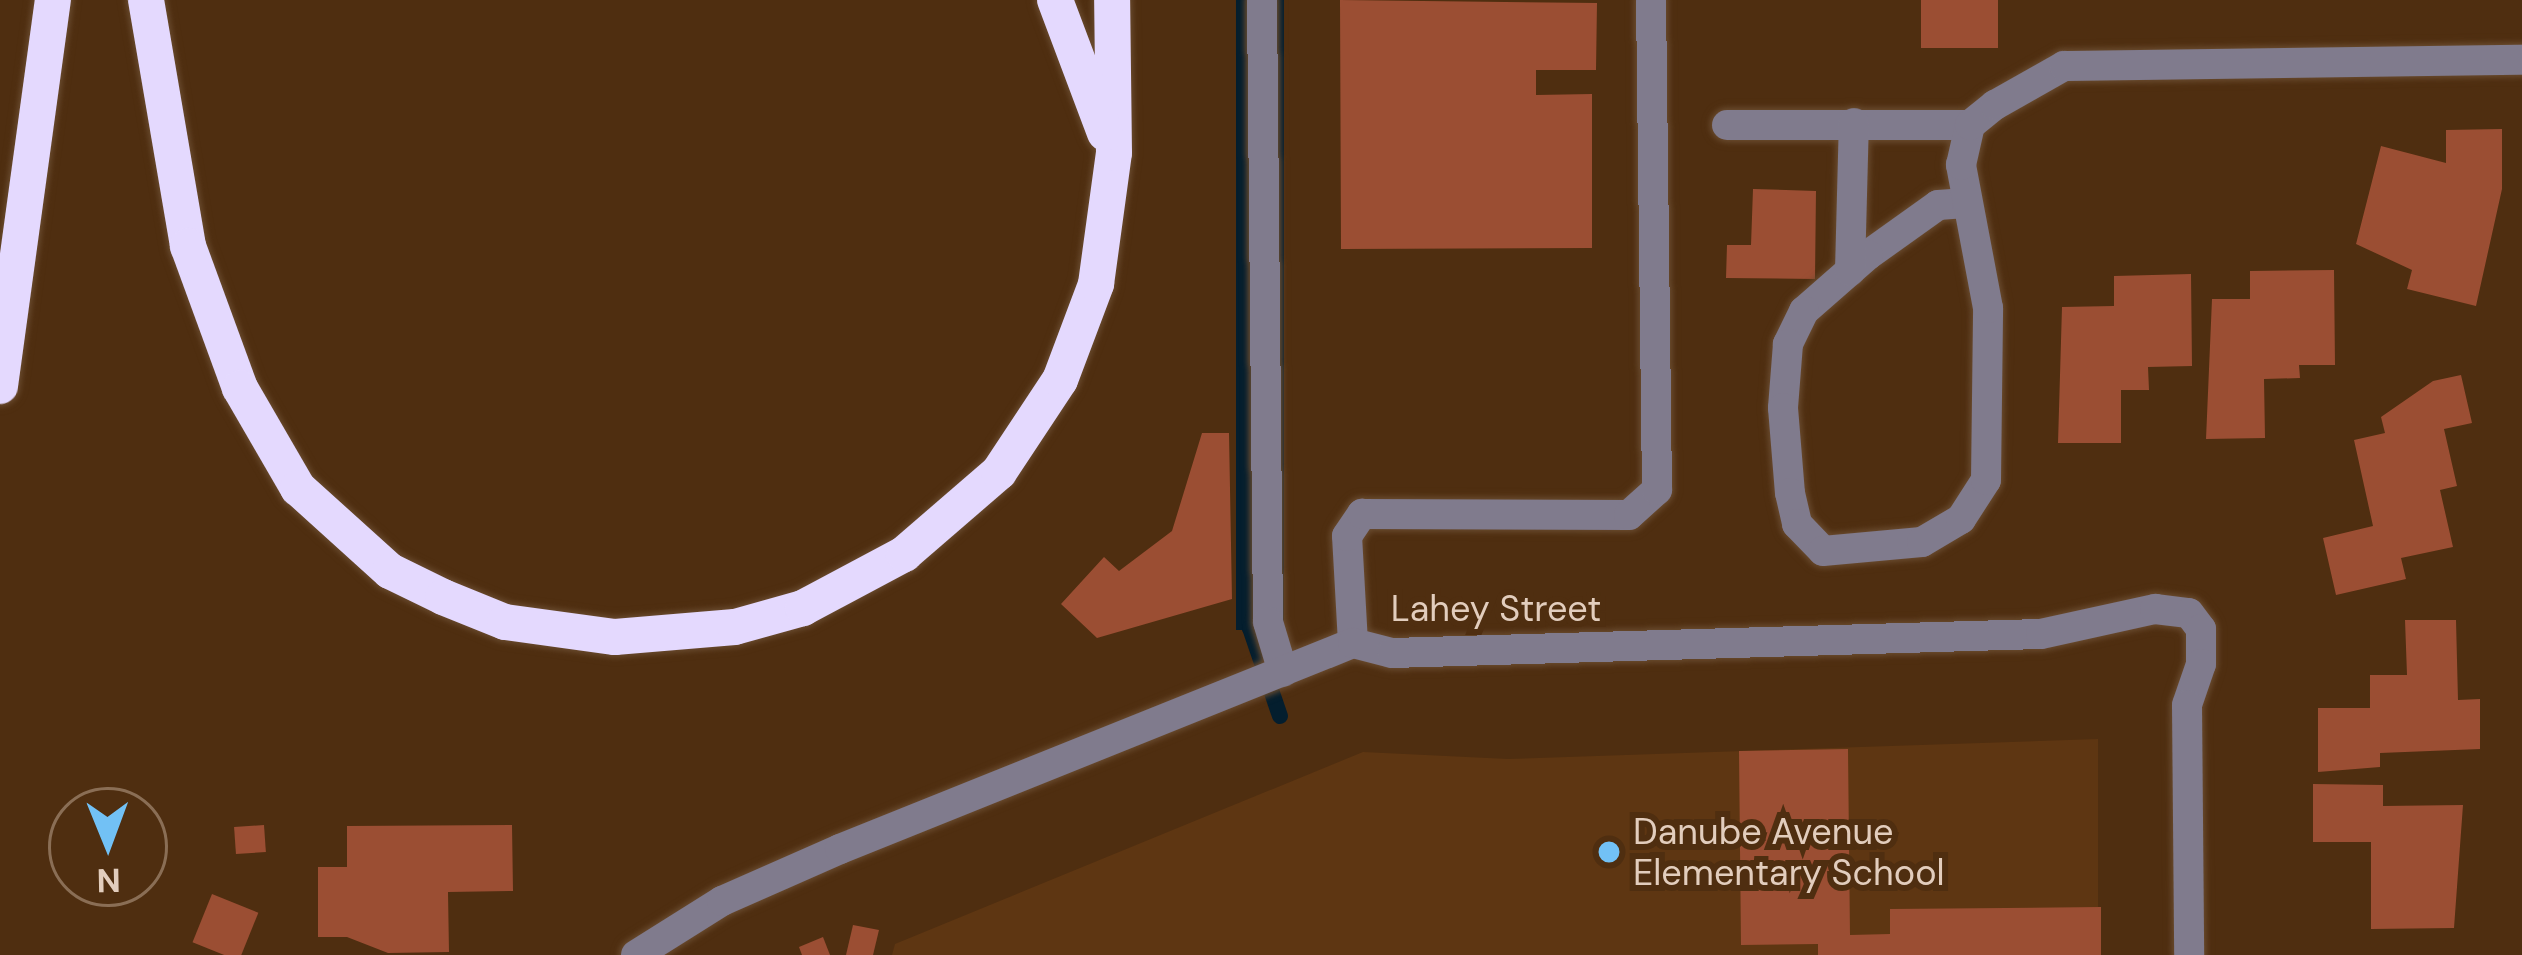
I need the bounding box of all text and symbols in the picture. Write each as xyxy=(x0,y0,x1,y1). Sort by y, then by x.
street label: Lahey Street xyxy=(1391,587,1601,631)
north arrow xyxy=(48,787,168,907)
place label: Danube Avenue Elementary School xyxy=(1633,809,1945,894)
marker: Danube Avenue Elementary School xyxy=(1596,839,1622,865)
text: N xyxy=(96,859,121,902)

